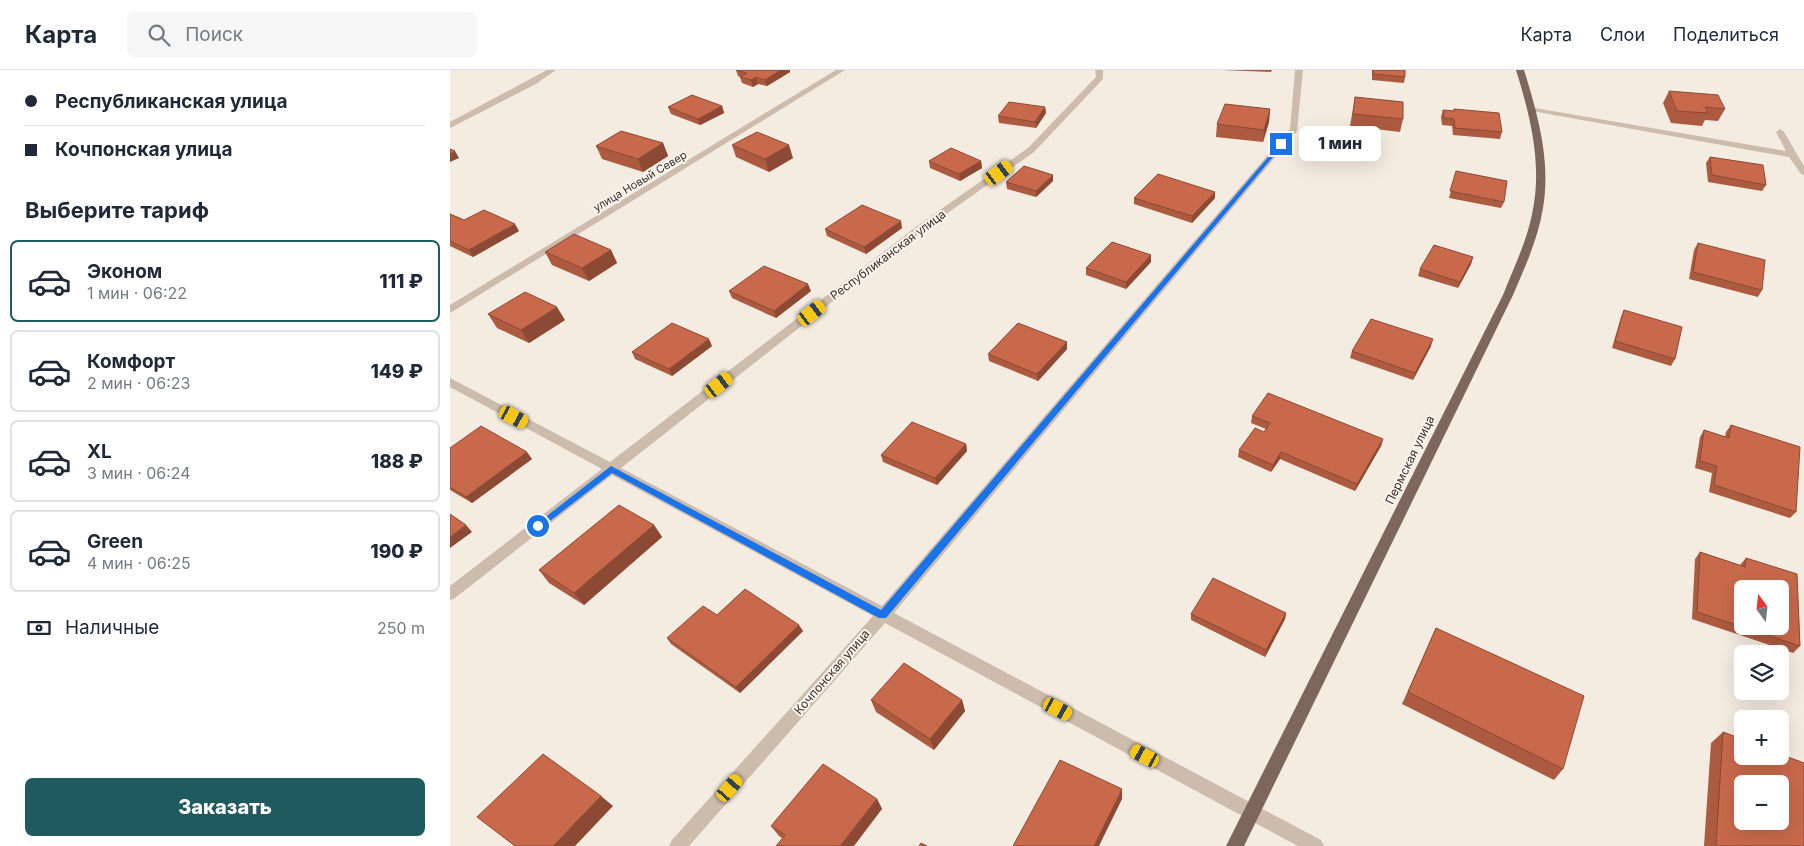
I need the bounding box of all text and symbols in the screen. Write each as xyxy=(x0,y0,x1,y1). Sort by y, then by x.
search box xyxy=(127,12,477,57)
text: Карта xyxy=(25,20,97,49)
icon: search xyxy=(145,21,173,49)
text: Поиск xyxy=(185,23,243,46)
text: Карта xyxy=(1520,24,1572,45)
text: Слои xyxy=(1600,24,1645,45)
text: Поделиться xyxy=(1673,24,1779,45)
text: Республиканская улица xyxy=(55,90,287,113)
callout: 1 мин xyxy=(1298,126,1381,162)
route end xyxy=(1270,133,1292,155)
text: 1 мин xyxy=(1318,133,1362,153)
text: Кочпонская улица xyxy=(55,138,232,161)
street label: улица Новый Север xyxy=(591,147,690,215)
car xyxy=(982,158,1015,188)
text: Выберите тариф xyxy=(25,197,209,223)
street label: Республиканская улица xyxy=(827,206,948,303)
icon: car xyxy=(27,259,72,304)
text: Эконом xyxy=(87,260,162,283)
text: 111 ₽ xyxy=(379,270,423,293)
text: 1 мин · 06:22 xyxy=(87,283,187,303)
car xyxy=(795,298,828,328)
icon: car xyxy=(27,349,72,394)
text: Комфорт xyxy=(87,350,175,373)
text: 149 ₽ xyxy=(370,360,423,383)
car xyxy=(702,370,735,400)
text: 2 мин · 06:23 xyxy=(87,373,190,393)
car xyxy=(497,403,530,431)
street label: Пермская улица xyxy=(1382,413,1437,507)
icon: car xyxy=(27,439,72,484)
text: XL xyxy=(87,440,112,463)
text: 188 ₽ xyxy=(371,450,423,473)
text: 3 мин · 06:24 xyxy=(87,463,191,483)
route start xyxy=(527,515,549,537)
icon: car xyxy=(27,529,72,574)
text: Green xyxy=(87,530,143,553)
text: 190 ₽ xyxy=(370,540,423,563)
text: 4 мин · 06:25 xyxy=(87,553,191,573)
north arrow xyxy=(1734,580,1789,635)
map controls xyxy=(1734,580,1789,830)
icon: cash xyxy=(25,614,53,642)
text: Наличные xyxy=(65,616,159,639)
text: 250 m xyxy=(377,618,425,638)
street label: Кочпонская улица xyxy=(791,626,873,717)
button: layers xyxy=(1734,645,1789,700)
car xyxy=(1041,695,1074,723)
button: + xyxy=(1734,710,1789,765)
car xyxy=(1128,742,1161,770)
car xyxy=(714,772,745,804)
button: − xyxy=(1734,775,1789,830)
button: Заказать xyxy=(25,778,425,836)

